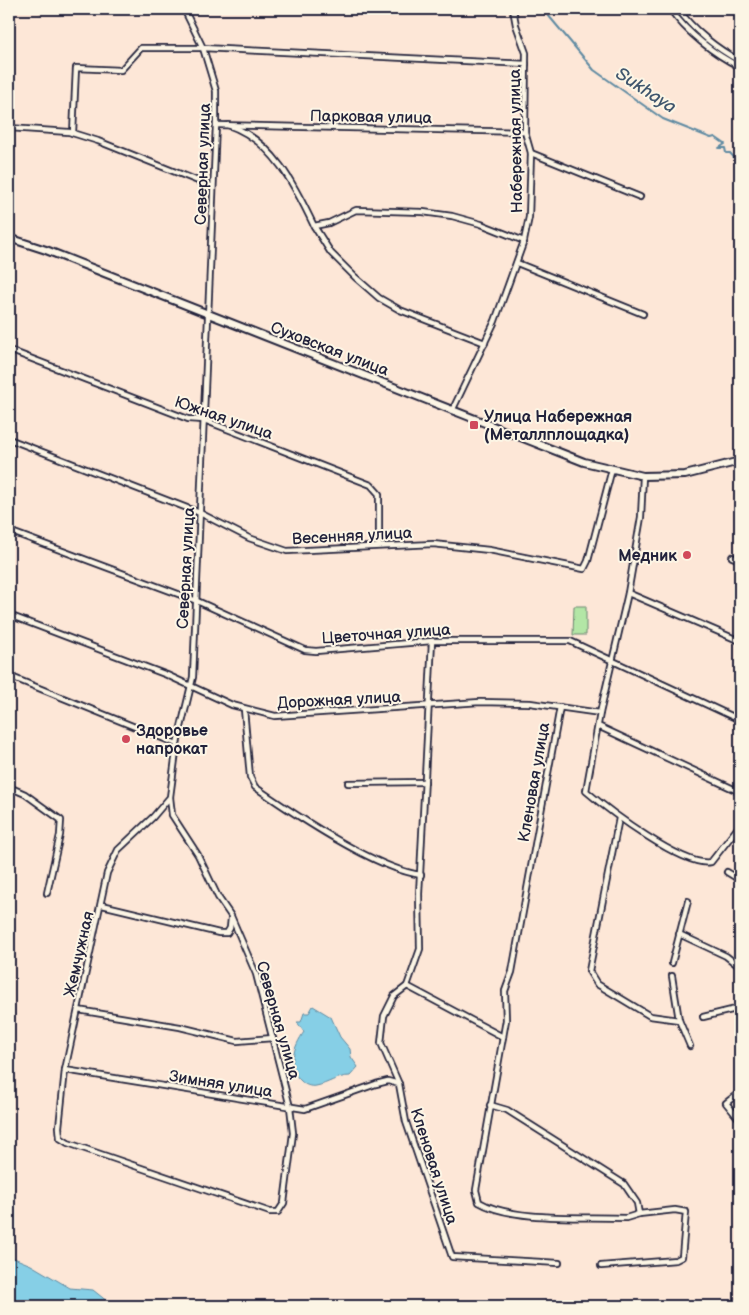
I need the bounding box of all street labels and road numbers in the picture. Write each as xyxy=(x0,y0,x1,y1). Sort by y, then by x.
street label: Набережная улица xyxy=(506,68,527,213)
street label: Северная улица xyxy=(192,102,215,225)
street label: Парковая улица xyxy=(310,107,433,128)
street label: Суховская улица xyxy=(268,318,392,381)
street label: Южная улица xyxy=(172,393,276,444)
street label: Северная улица xyxy=(174,506,199,630)
street label: Весенняя улица xyxy=(292,524,413,549)
street label: Цветочная улица xyxy=(321,620,452,648)
street label: Дорожная улица xyxy=(277,688,402,713)
street label: Кленовая улица xyxy=(515,720,554,844)
street label: Жемчужная xyxy=(60,909,99,999)
street label: Северная улица xyxy=(252,959,304,1082)
street label: Зимняя улица xyxy=(168,1067,274,1102)
street label: Кленовая улица xyxy=(406,1106,461,1227)

